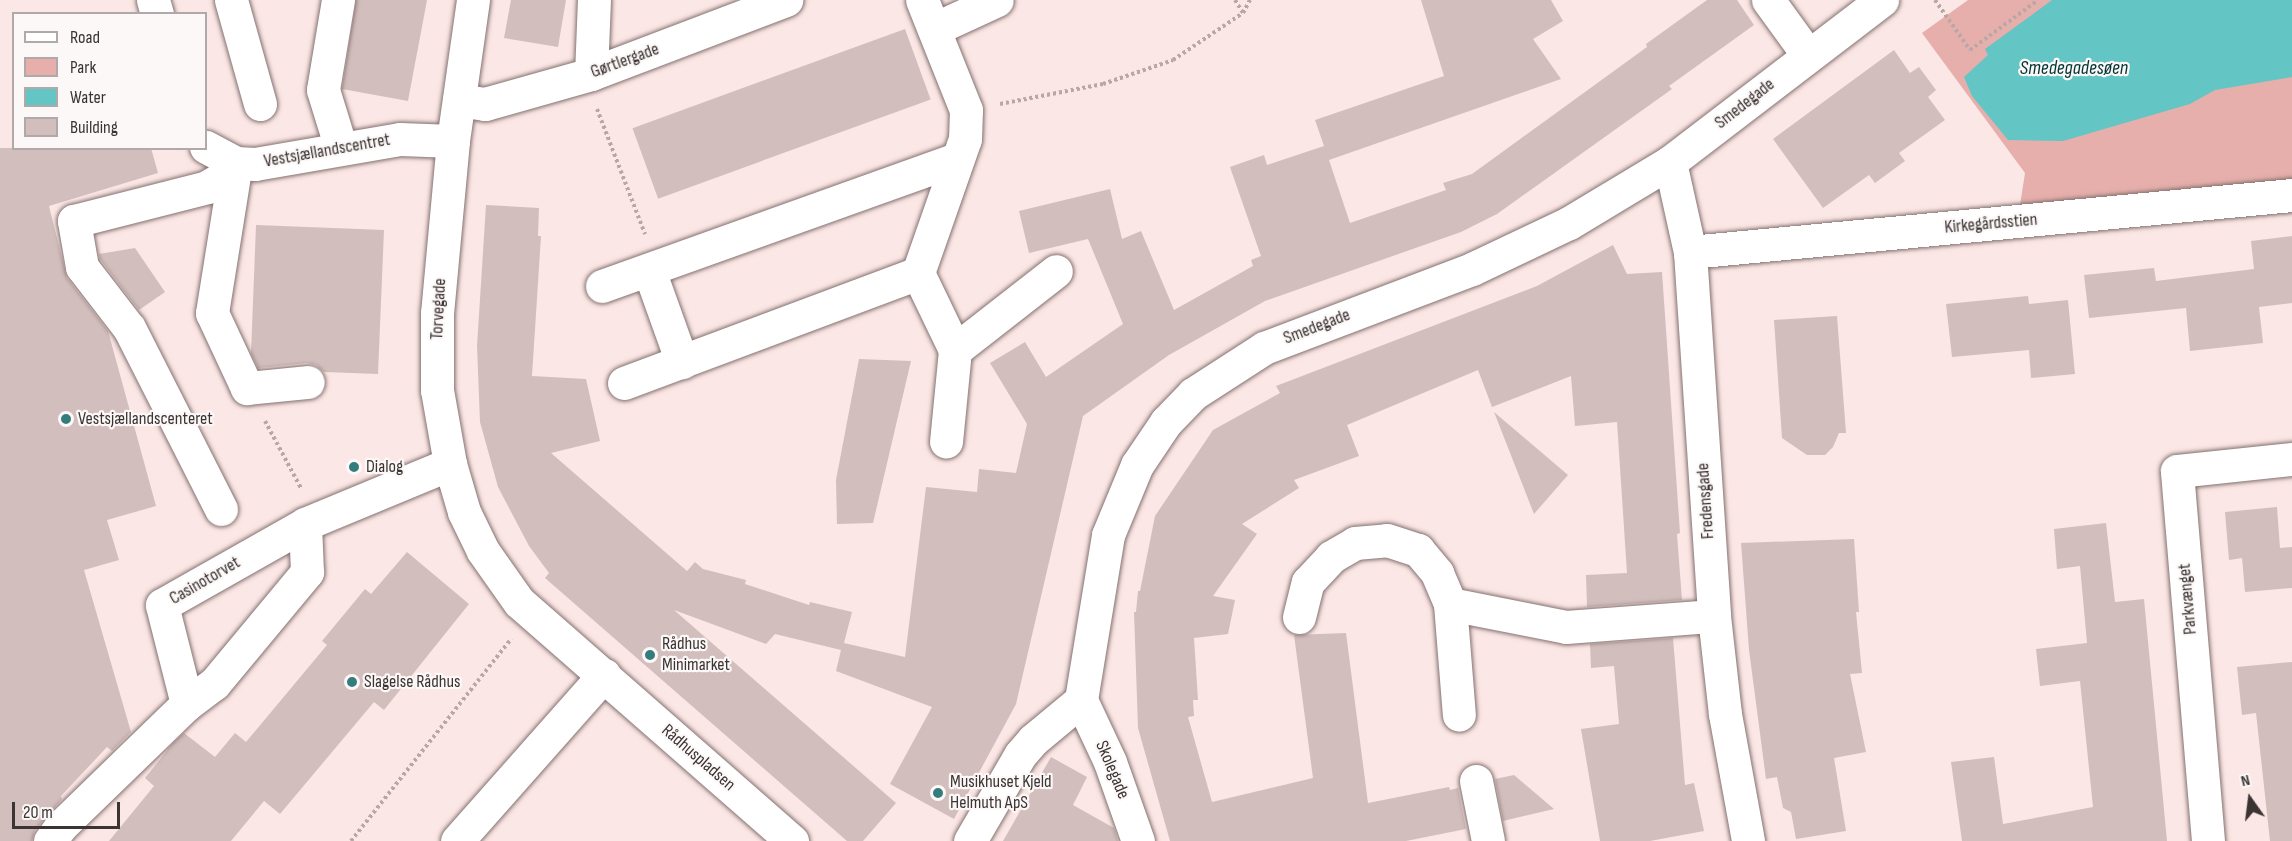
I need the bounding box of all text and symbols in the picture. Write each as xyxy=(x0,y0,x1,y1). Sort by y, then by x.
legend xyxy=(12,12,207,150)
text: Road xyxy=(70,27,100,48)
street label: Gørtlergade xyxy=(588,39,662,83)
water label: Smedegadesøen xyxy=(2020,56,2128,80)
text: Park xyxy=(70,57,96,78)
street label: Smedegade xyxy=(1711,74,1779,134)
text: Water xyxy=(70,87,106,108)
text: Building xyxy=(70,117,118,138)
street label: Vestsjællandscentret xyxy=(262,129,392,173)
street label: Kirkegårdsstien xyxy=(1944,209,2038,239)
street label: Torvegade xyxy=(427,278,451,340)
street label: Smedegade xyxy=(1281,304,1353,350)
place label: Vestsjællandscenteret xyxy=(78,408,213,430)
marker: Vestsjællandscenteret xyxy=(59,412,73,426)
place label: Dialog xyxy=(366,456,403,478)
marker: Dialog xyxy=(347,460,361,474)
street label: Fredensgade xyxy=(1693,462,1719,540)
street label: Casinotorvet xyxy=(166,552,244,610)
street label: Parkvænget xyxy=(2174,563,2202,635)
place label: Rådhus Minimarket xyxy=(662,634,730,676)
marker: Rådhus Minimarket xyxy=(643,648,657,662)
place label: Slagelse Rådhus xyxy=(364,671,460,693)
marker: Slagelse Rådhus xyxy=(345,675,359,689)
street label: Rådhuspladsen xyxy=(657,720,739,796)
street label: Skolegade xyxy=(1090,738,1134,802)
north arrow xyxy=(2220,769,2280,829)
text: N xyxy=(2239,771,2252,791)
place label: Musikhuset Kjeld Helmuth ApS xyxy=(950,772,1052,814)
marker: Musikhuset Kjeld Helmuth ApS xyxy=(931,786,945,800)
scale bar xyxy=(15,790,123,828)
text: 20 m xyxy=(23,802,53,823)

